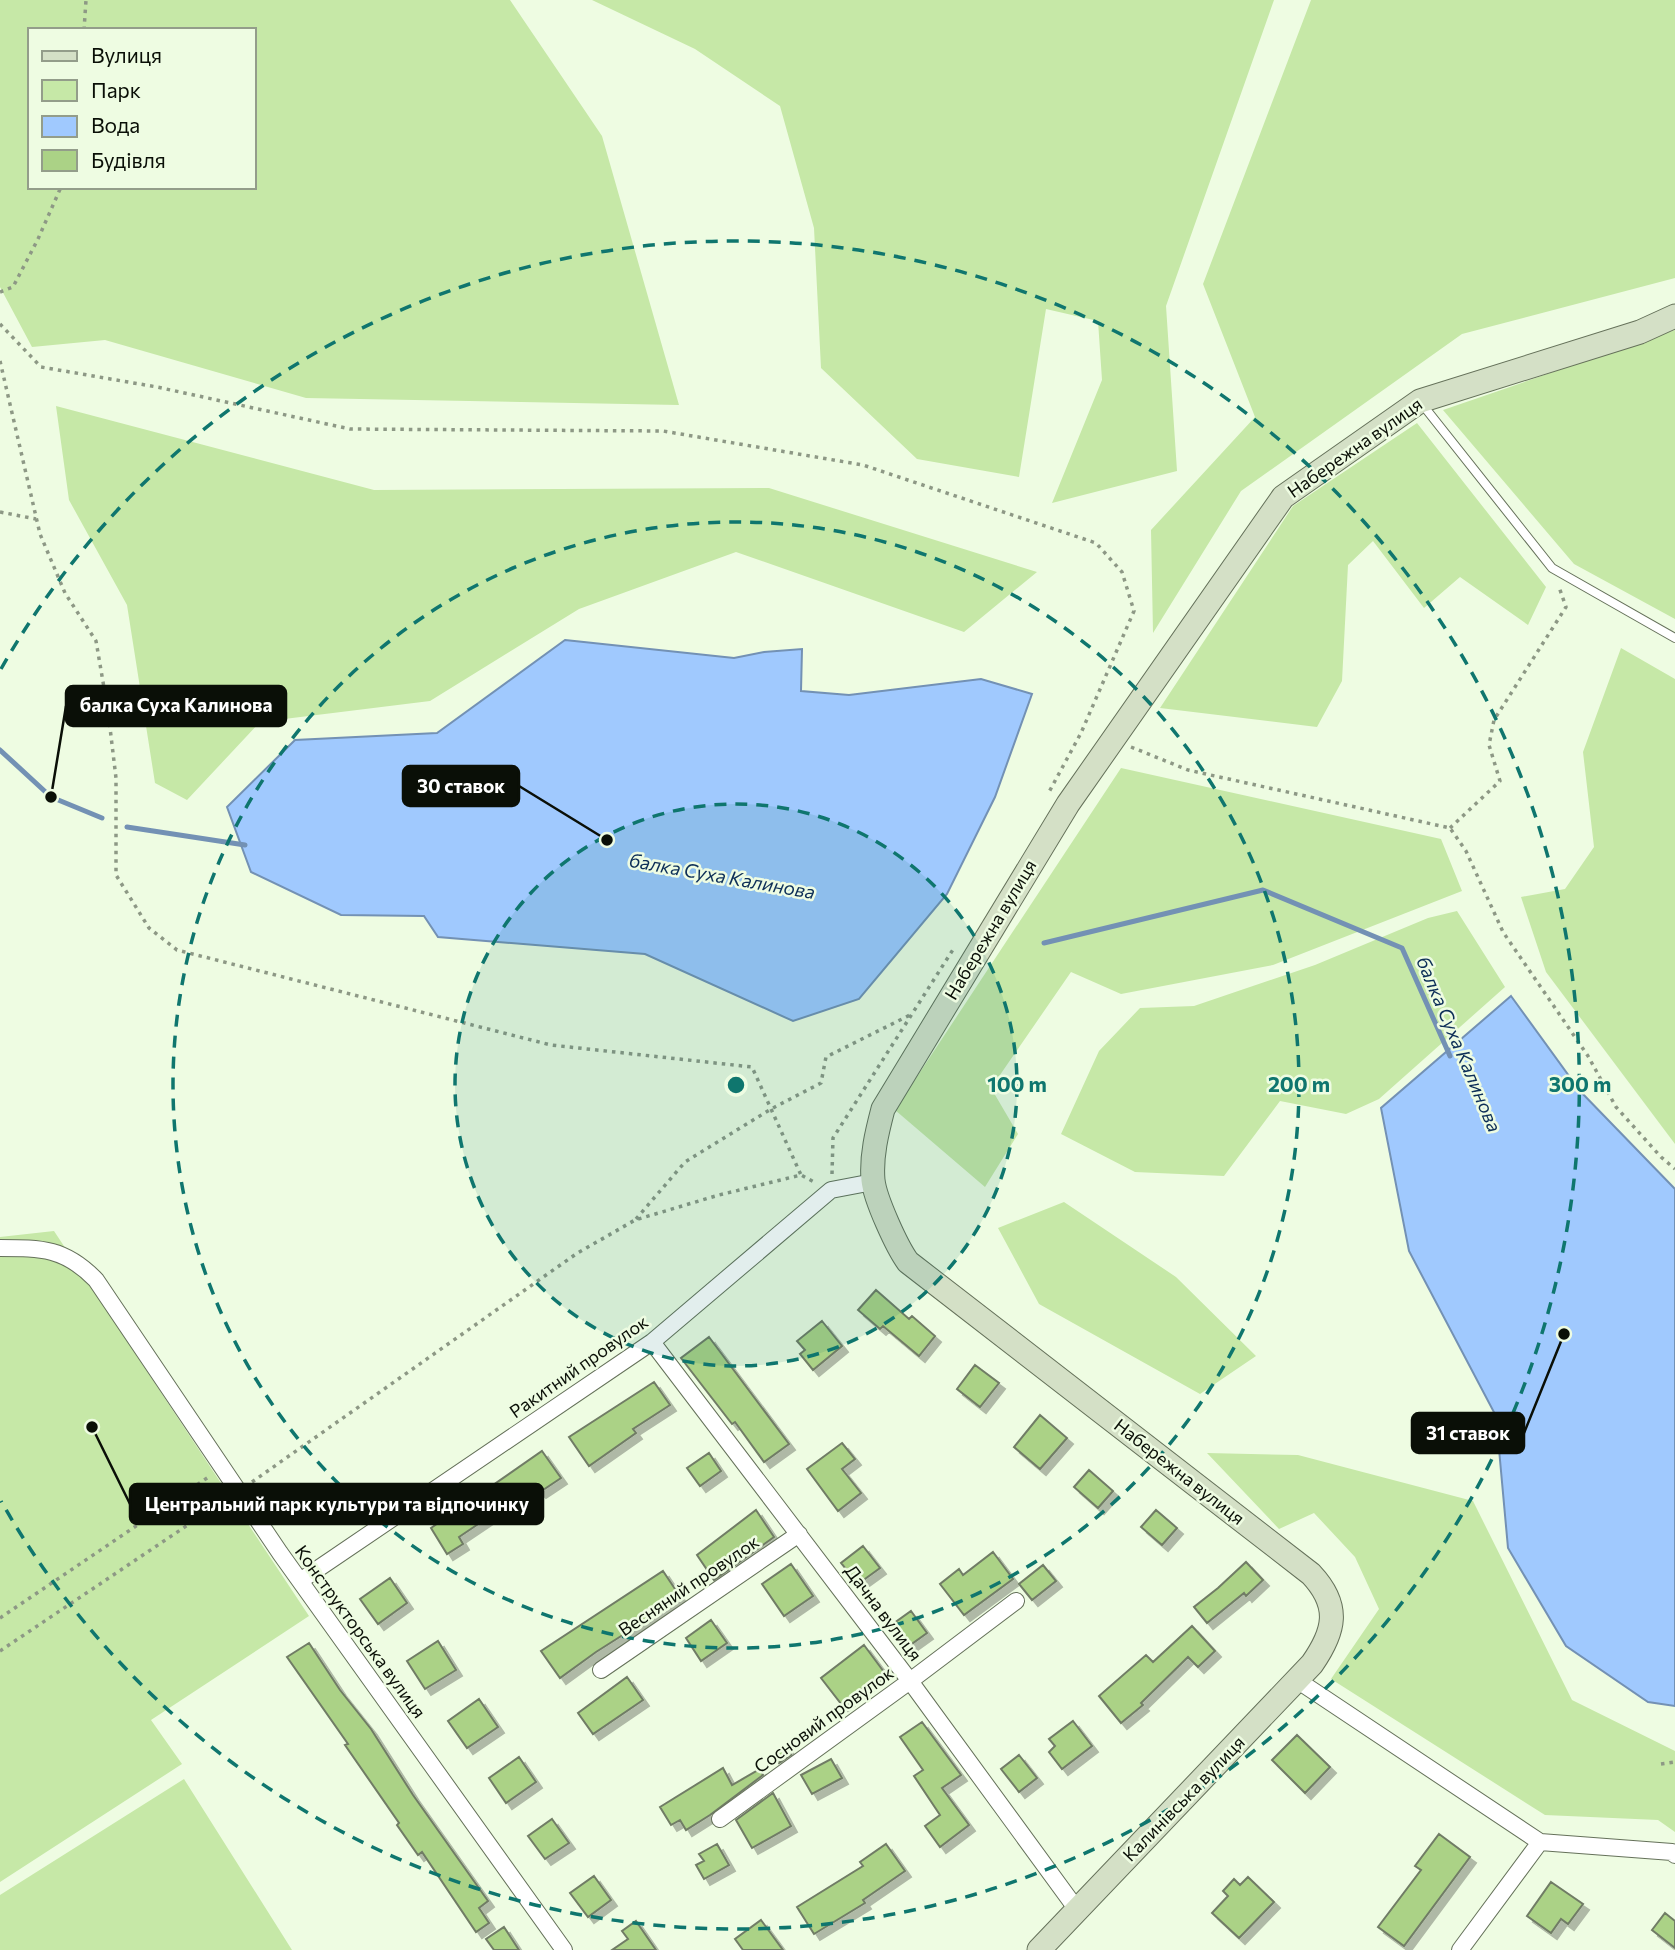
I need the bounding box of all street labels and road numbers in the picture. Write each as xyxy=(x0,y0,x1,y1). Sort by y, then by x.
street label: Набережна вулиця xyxy=(1283,392,1426,502)
street label: Набережна вулиця xyxy=(940,855,1041,1003)
street label: Ракитний провулок xyxy=(505,1310,652,1422)
street label: Набережна вулиця xyxy=(1110,1413,1249,1529)
street label: Весняний провулок xyxy=(614,1530,763,1640)
street label: Конструкторська вулиця xyxy=(291,1541,431,1722)
street label: Дачна вулиця xyxy=(840,1560,927,1665)
street label: Сосновий провулок xyxy=(749,1661,898,1777)
street label: Калинівська вулиця xyxy=(1118,1731,1249,1866)

